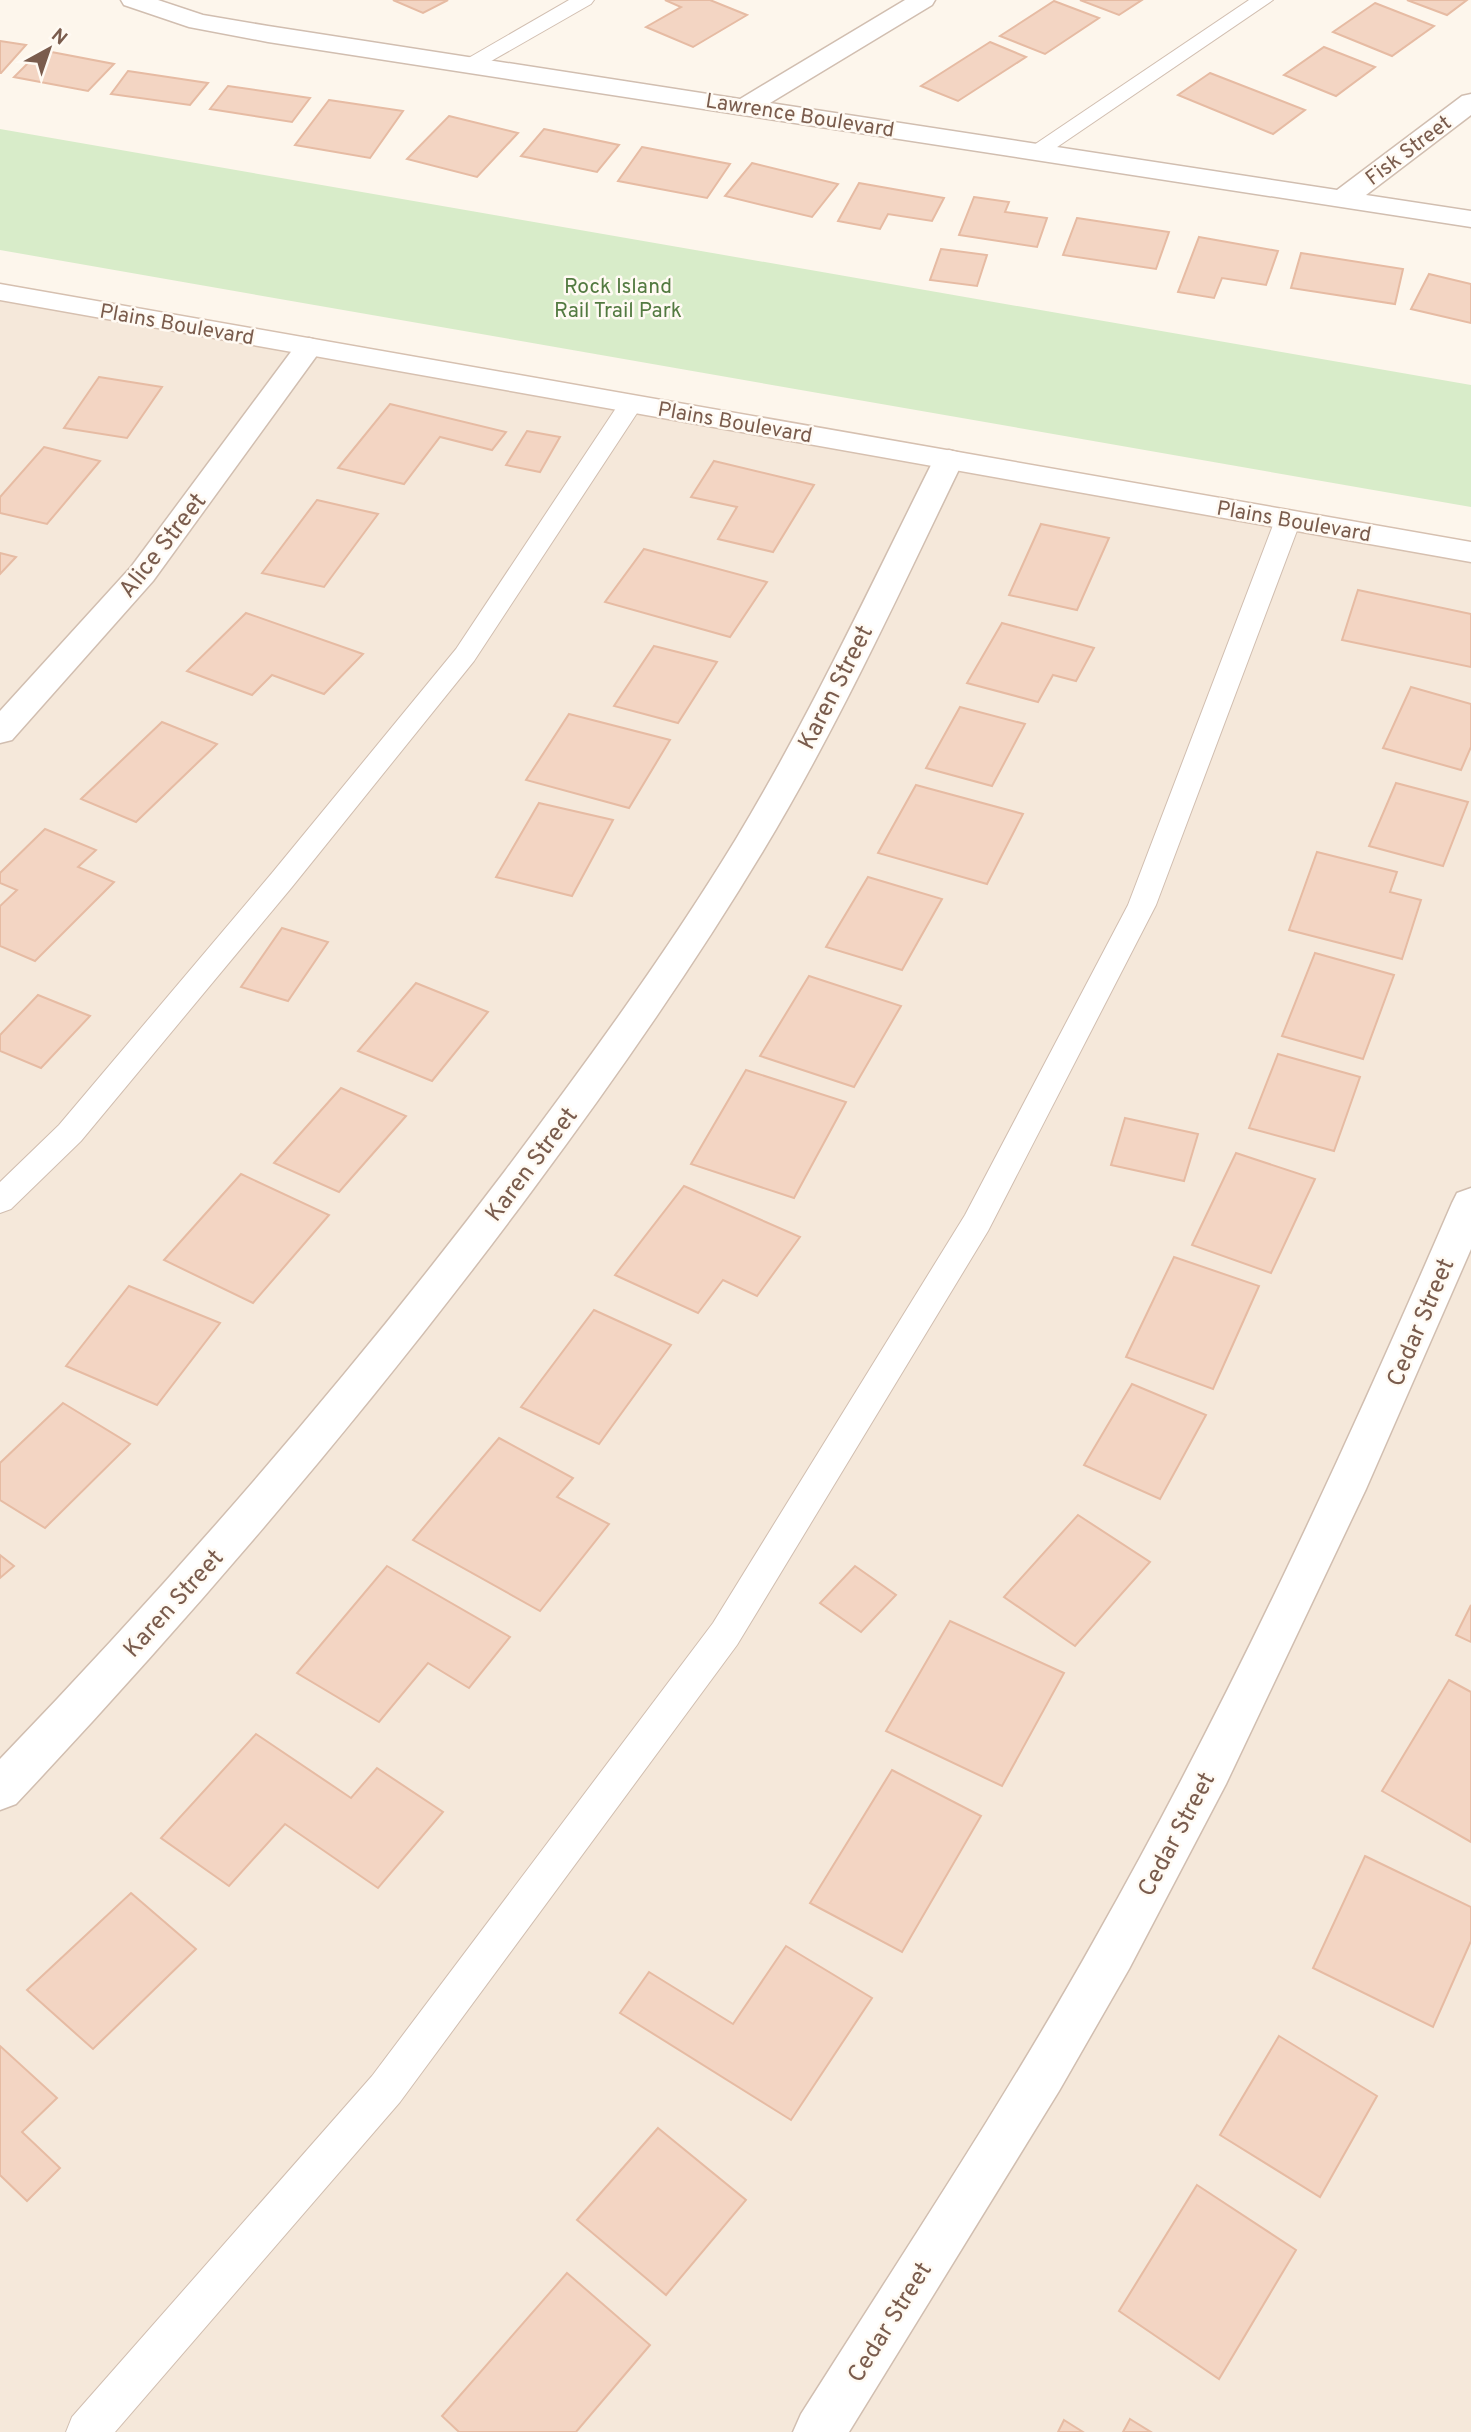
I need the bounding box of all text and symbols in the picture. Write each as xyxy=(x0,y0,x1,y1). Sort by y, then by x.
north arrow xyxy=(14,14,84,84)
text: N xyxy=(46,24,72,51)
street label: Lawrence Boulevard xyxy=(703,88,896,145)
street label: Fisk Street xyxy=(1360,110,1457,192)
park label: Rock Island Rail Trail Park xyxy=(554,274,682,325)
street label: Plains Boulevard xyxy=(97,299,256,352)
street label: Plains Boulevard xyxy=(655,397,814,450)
street label: Alice Street xyxy=(113,488,214,605)
street label: Plains Boulevard xyxy=(1214,496,1373,549)
street label: Karen Street xyxy=(793,621,881,755)
street label: Karen Street xyxy=(480,1102,585,1228)
street label: Cedar Street xyxy=(1381,1254,1462,1391)
street label: Karen Street xyxy=(118,1544,231,1665)
street label: Cedar Street xyxy=(1132,1768,1223,1902)
street label: Cedar Street xyxy=(842,2257,940,2389)

